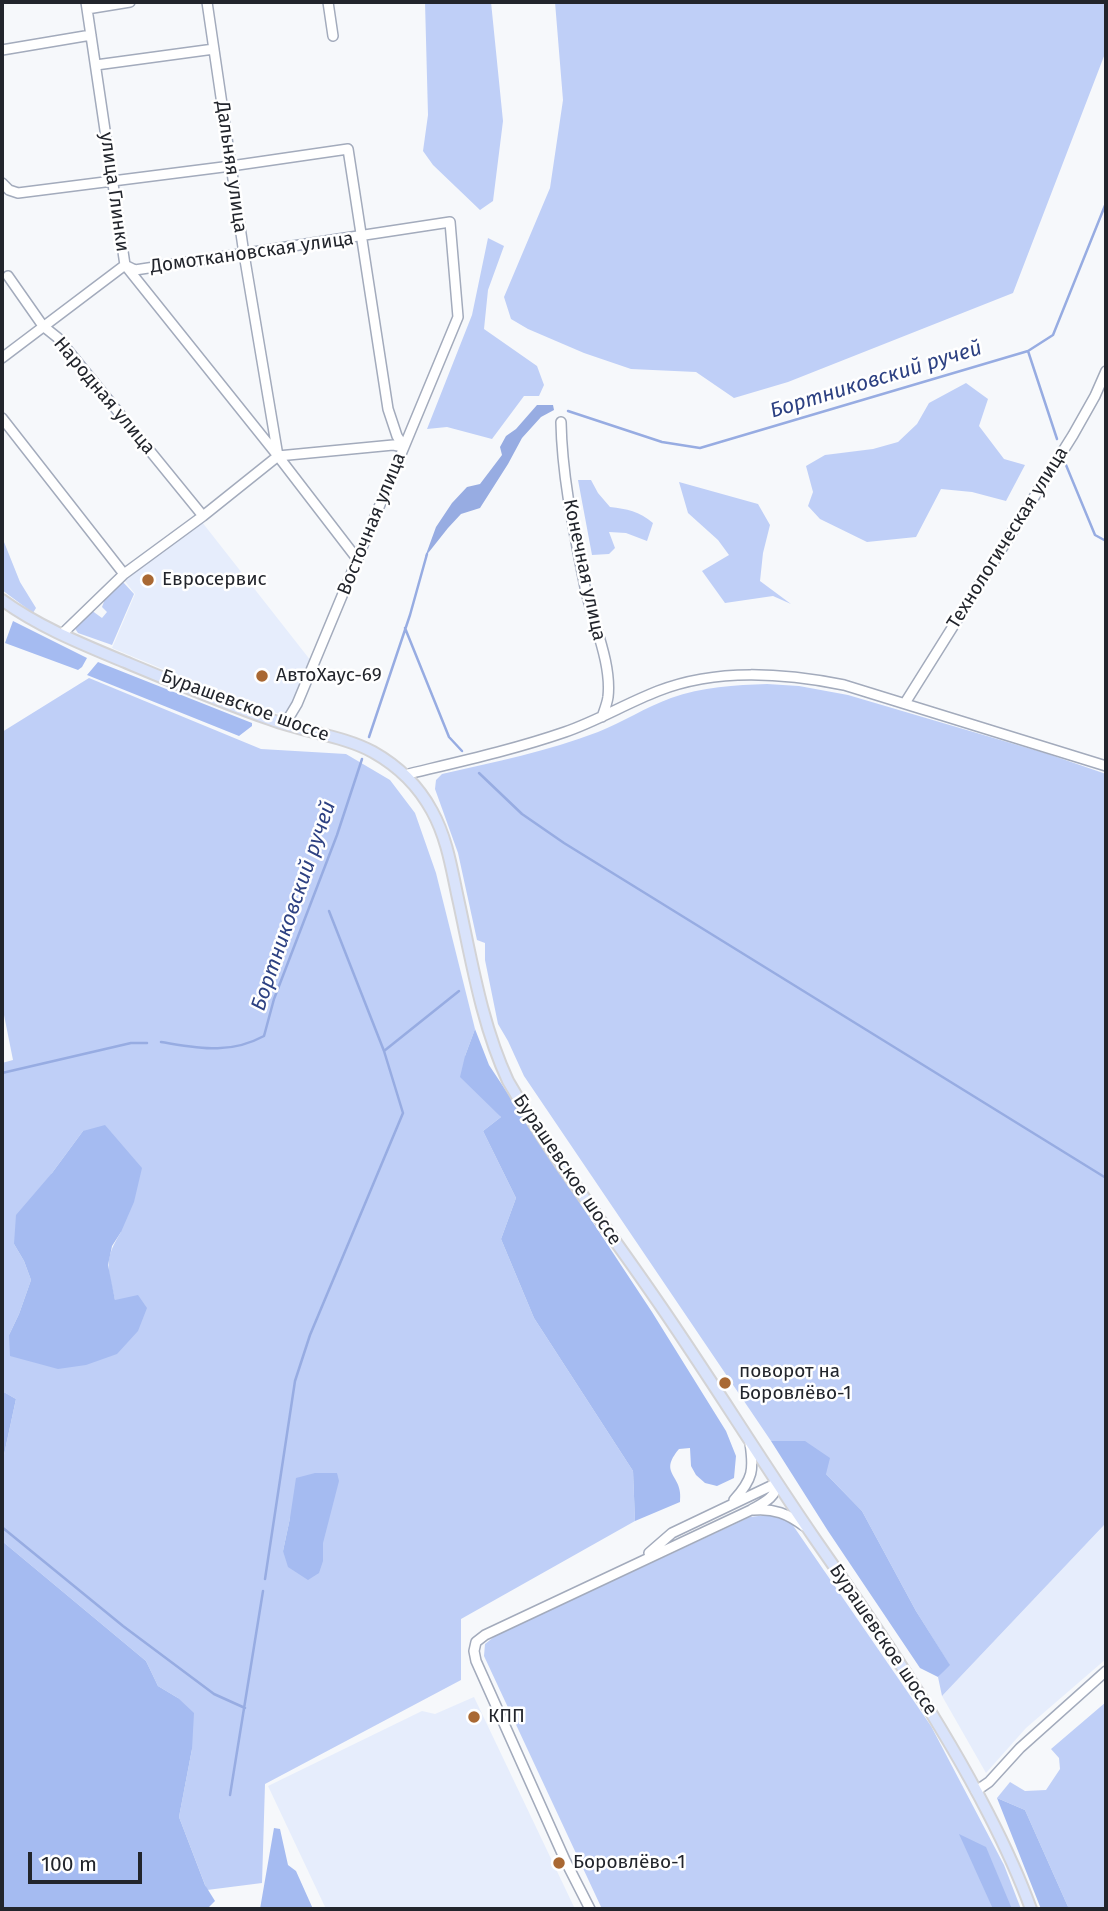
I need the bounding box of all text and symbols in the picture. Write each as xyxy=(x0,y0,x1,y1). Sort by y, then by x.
street label: Дальняя улица xyxy=(210,100,252,234)
street label: улица Глинки xyxy=(94,131,134,253)
street label: Домоткановская улица xyxy=(149,227,355,279)
street label: Народная улица xyxy=(48,333,160,459)
water label: Бортниковский ручей xyxy=(767,336,985,424)
street label: Технологическая улица xyxy=(943,443,1073,633)
street label: Восточная улица xyxy=(333,450,411,598)
street label: Конечная улица xyxy=(558,497,610,643)
place label: Евросервис xyxy=(162,569,267,591)
marker: Евросервис xyxy=(140,572,156,588)
street label: Бурашевское шоссе xyxy=(158,665,332,747)
place label: АвтоХаус-69 xyxy=(276,665,382,687)
marker: АвтоХаус-69 xyxy=(254,668,270,684)
water label: Бортниковский ручей xyxy=(246,798,342,1014)
street label: Бурашевское шоссе xyxy=(508,1090,626,1250)
place label: поворот на Боровлёво-1 xyxy=(739,1361,852,1405)
marker: поворот на Боровлёво-1 xyxy=(717,1375,733,1391)
street label: Бурашевское шоссе xyxy=(824,1560,942,1720)
place label: КПП xyxy=(488,1706,525,1728)
marker: КПП xyxy=(466,1709,482,1725)
scale bar xyxy=(32,1838,145,1882)
text: 100 m xyxy=(41,1851,97,1877)
place label: Боровлёво-1 xyxy=(573,1852,686,1874)
marker: Боровлёво-1 xyxy=(551,1855,567,1871)

